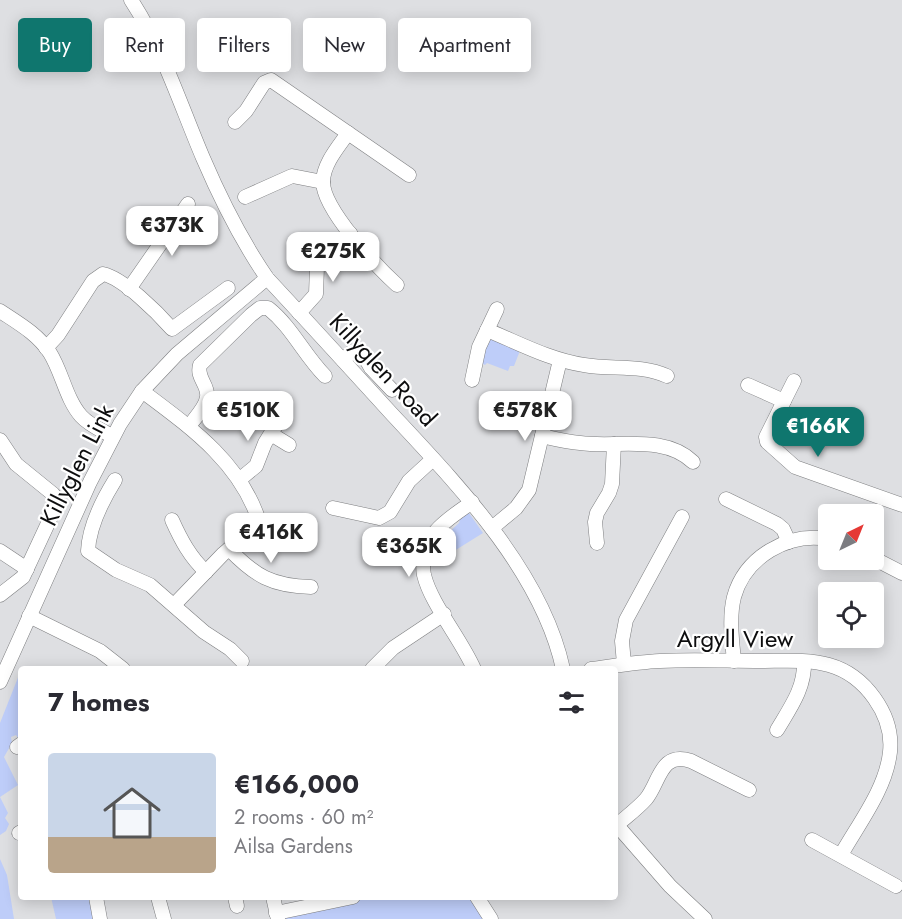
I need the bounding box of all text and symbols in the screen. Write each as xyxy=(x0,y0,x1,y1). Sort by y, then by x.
chip: Buy xyxy=(18,18,92,72)
chip: Rent xyxy=(104,18,185,72)
chip: Filters xyxy=(197,18,291,72)
chip: New xyxy=(303,18,386,72)
chip: Apartment xyxy=(398,18,531,72)
pin: €373K xyxy=(130,206,214,257)
text: €373K xyxy=(140,211,204,240)
pin: €275K xyxy=(291,232,375,283)
text: €275K xyxy=(300,237,366,266)
street label: Killyglen Road xyxy=(321,305,445,434)
pin: €510K xyxy=(206,391,290,442)
pin: €578K xyxy=(483,391,567,442)
text: €510K xyxy=(216,396,280,425)
text: €578K xyxy=(493,396,557,425)
street label: Killyglen Link xyxy=(31,397,122,532)
pin: €166K xyxy=(776,407,860,458)
text: €166K xyxy=(786,412,850,441)
north arrow xyxy=(818,504,884,570)
map controls xyxy=(818,504,884,648)
pin: €416K xyxy=(229,513,313,564)
text: €416K xyxy=(239,518,303,547)
pin: €365K xyxy=(367,527,451,578)
text: €365K xyxy=(376,532,442,561)
button: locate xyxy=(818,582,884,648)
street label: Argyll View xyxy=(677,621,794,656)
text: 7 homes xyxy=(48,683,150,721)
icon: filters xyxy=(555,686,588,719)
text: €166,000 xyxy=(234,765,359,803)
icon: home xyxy=(96,777,168,849)
text: 2 rooms · 60 m² xyxy=(234,803,373,832)
text: Ailsa Gardens xyxy=(234,832,353,861)

